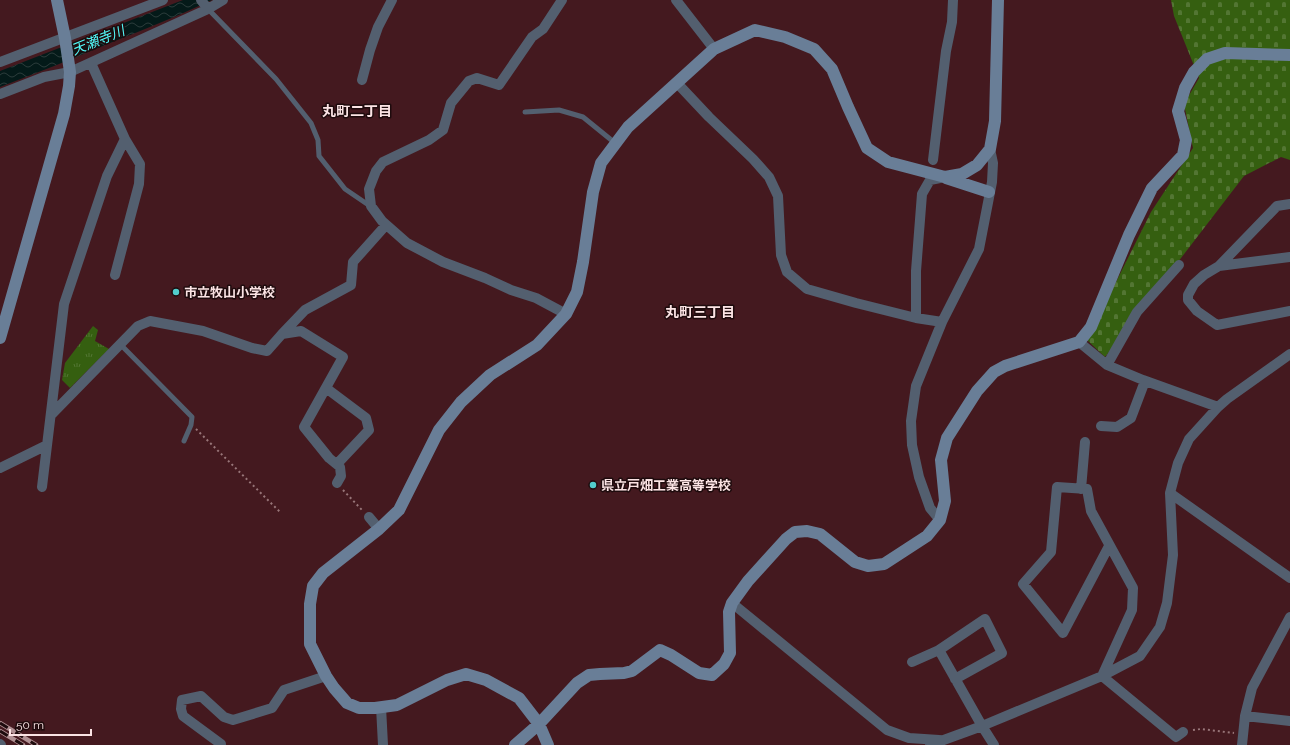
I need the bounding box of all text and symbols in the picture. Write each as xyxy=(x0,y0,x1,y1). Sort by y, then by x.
water label: 天瀬寺川 xyxy=(69,21,129,58)
district label: 丸町二丁目 xyxy=(322,103,392,119)
place label: 市立牧山小学校 xyxy=(184,285,275,300)
marker: 市立牧山小学校 xyxy=(171,287,181,297)
district label: 丸町三丁目 xyxy=(665,304,735,320)
place label: 県立戸畑工業高等学校 xyxy=(601,478,731,493)
marker: 県立戸畑工業高等学校 xyxy=(588,480,598,490)
scale bar xyxy=(10,711,91,737)
text: 50 m xyxy=(16,718,44,732)

